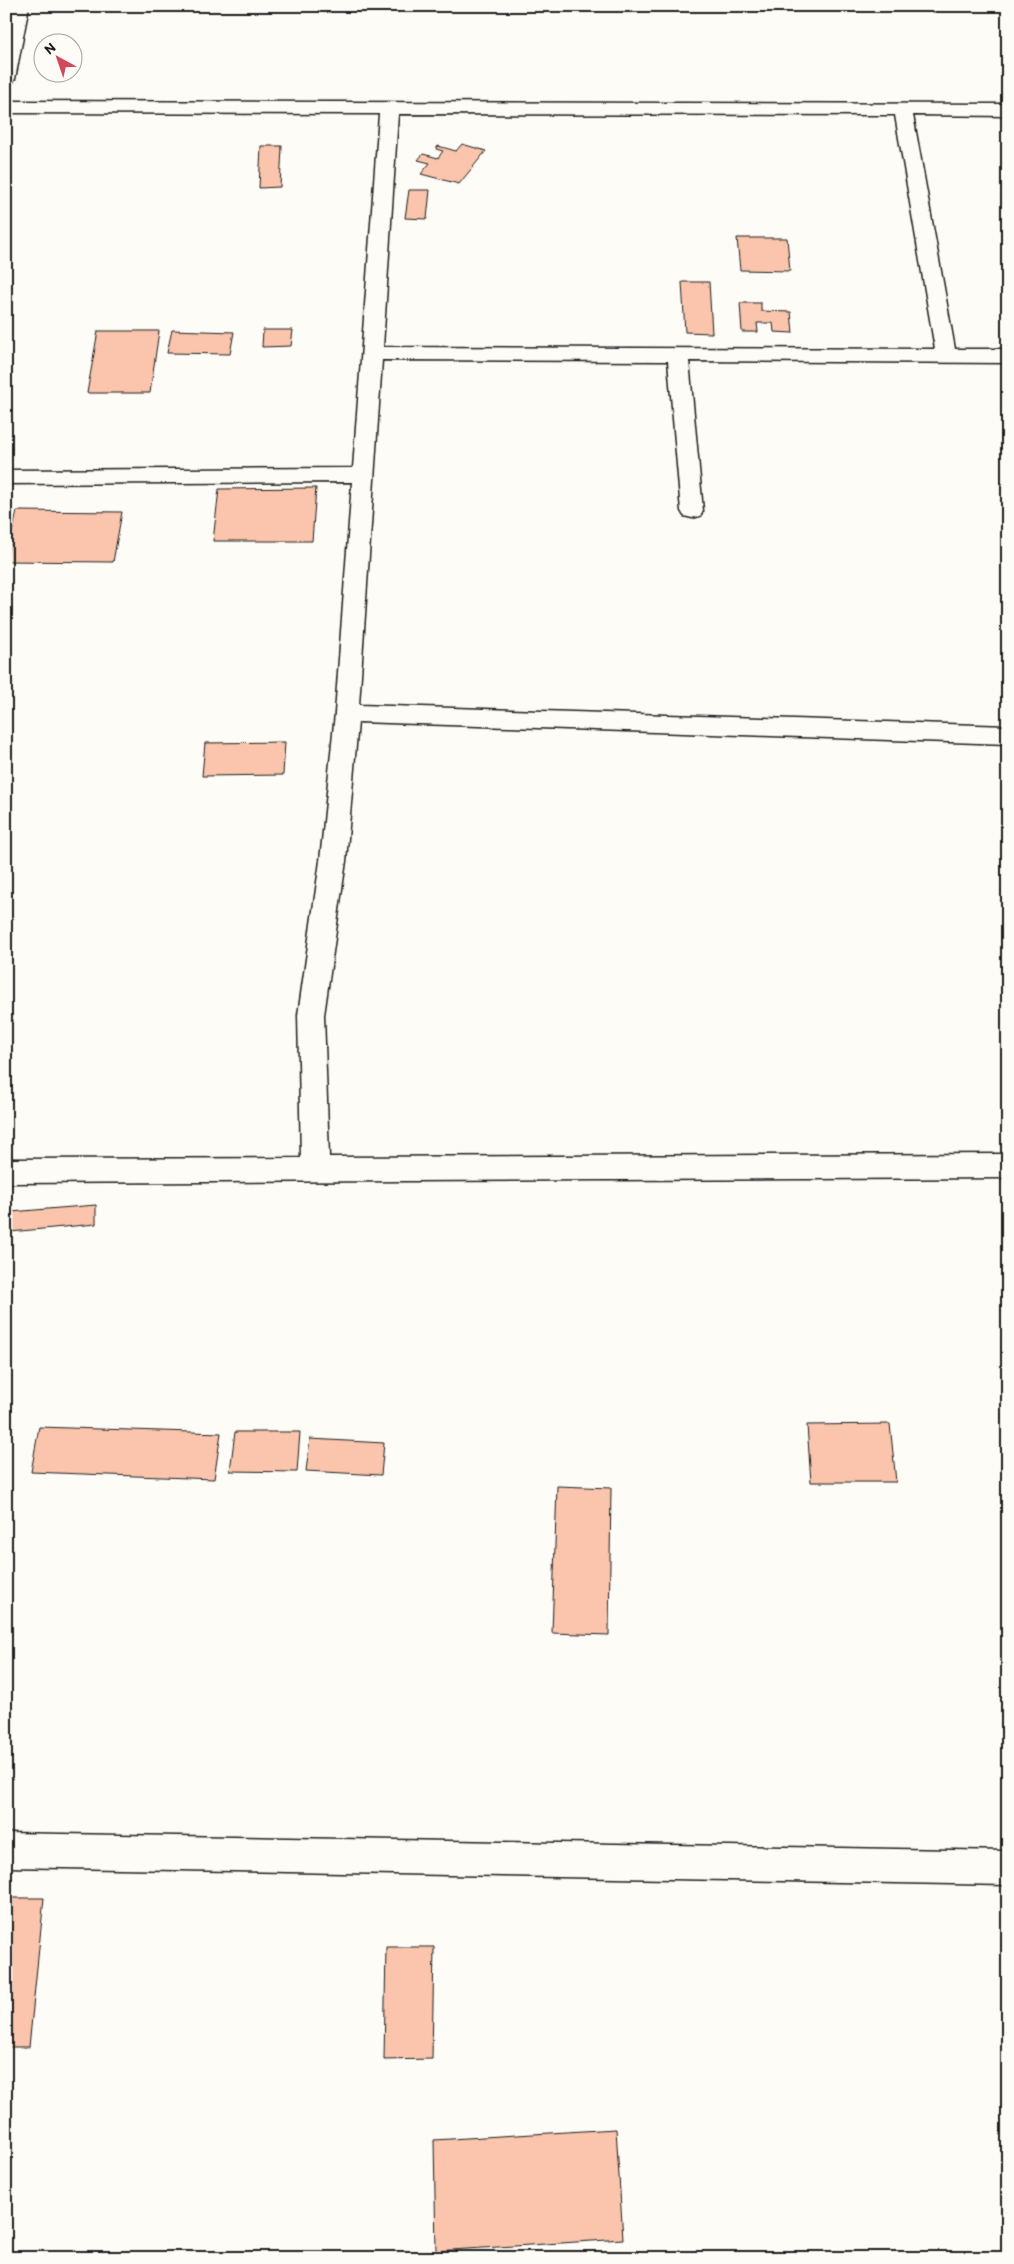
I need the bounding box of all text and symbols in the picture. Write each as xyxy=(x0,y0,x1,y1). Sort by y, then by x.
north arrow xyxy=(32,32,82,82)
text: N xyxy=(41,39,59,58)

